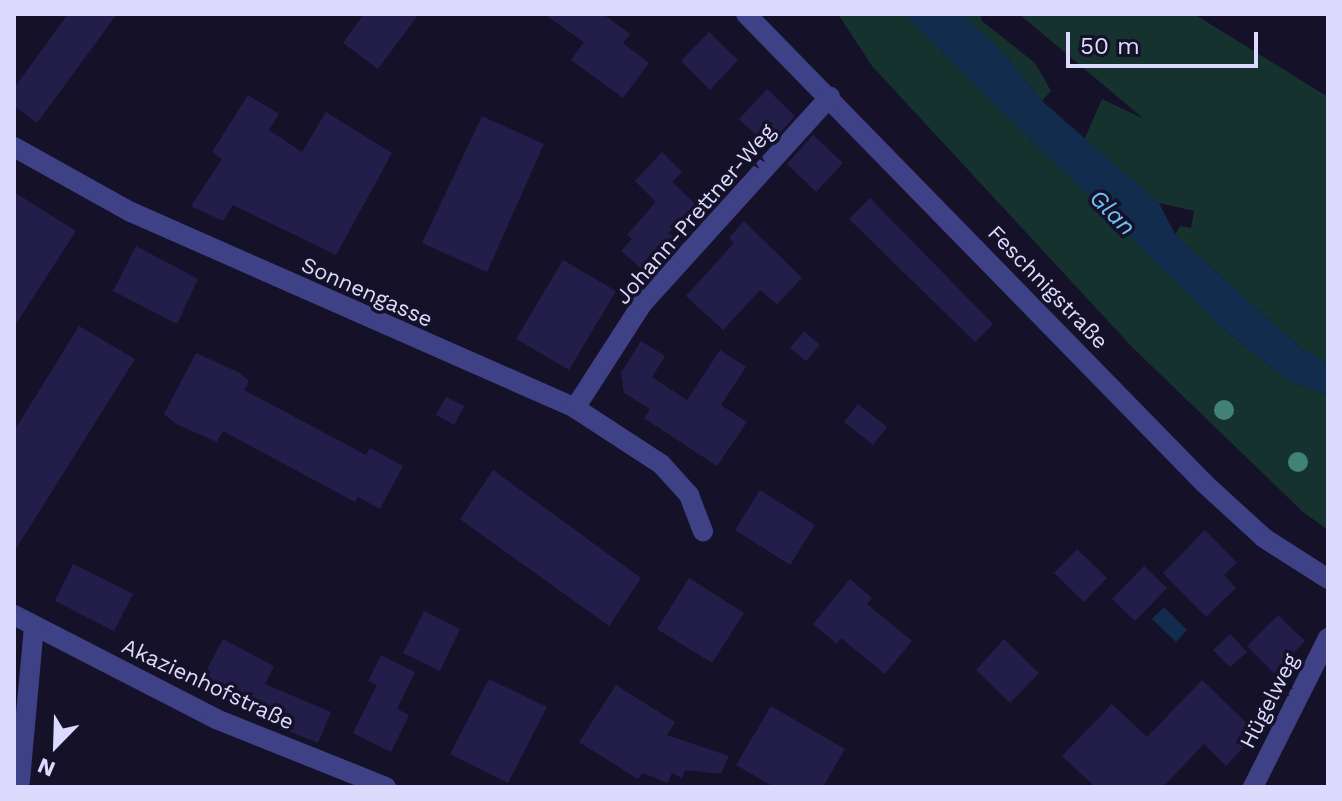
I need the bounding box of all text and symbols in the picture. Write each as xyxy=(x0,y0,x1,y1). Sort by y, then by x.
scale bar xyxy=(1070,16,1262,66)
text: 50 m xyxy=(1080,32,1140,60)
street label: Johann-Prettner-Weg xyxy=(609,118,781,310)
water label: Glan xyxy=(1083,184,1141,242)
street label: Feschnigstraße xyxy=(982,220,1114,354)
street label: Sonnengasse xyxy=(297,251,437,333)
street label: Akazienhofstraße xyxy=(118,633,298,735)
street label: Hügelweg xyxy=(1234,649,1304,753)
north arrow xyxy=(16,705,96,785)
text: N xyxy=(34,753,59,782)

